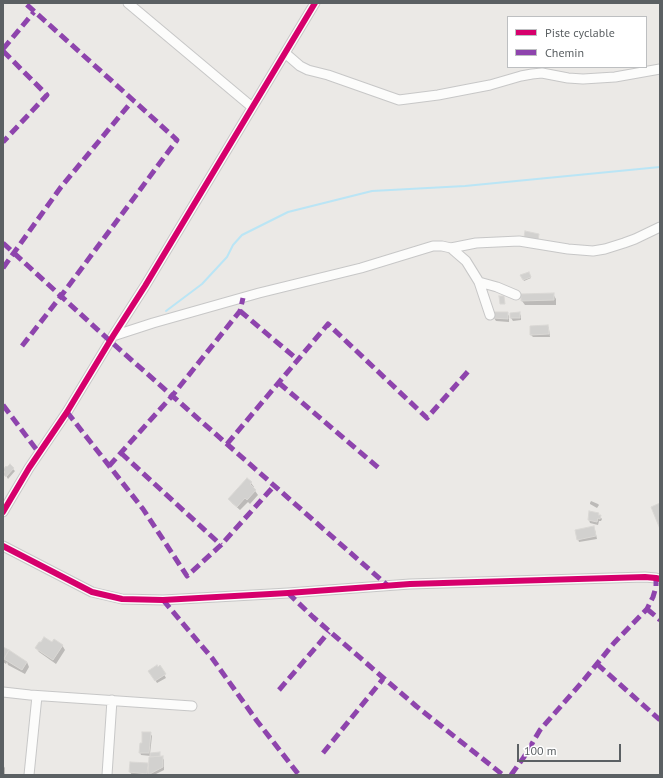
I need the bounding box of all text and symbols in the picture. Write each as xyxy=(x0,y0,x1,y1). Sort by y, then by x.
legend xyxy=(507,16,647,68)
text: Piste cyclable xyxy=(545,25,615,40)
text: Chemin xyxy=(545,45,584,60)
scale bar xyxy=(519,736,623,762)
text: 100 m xyxy=(524,743,557,758)

